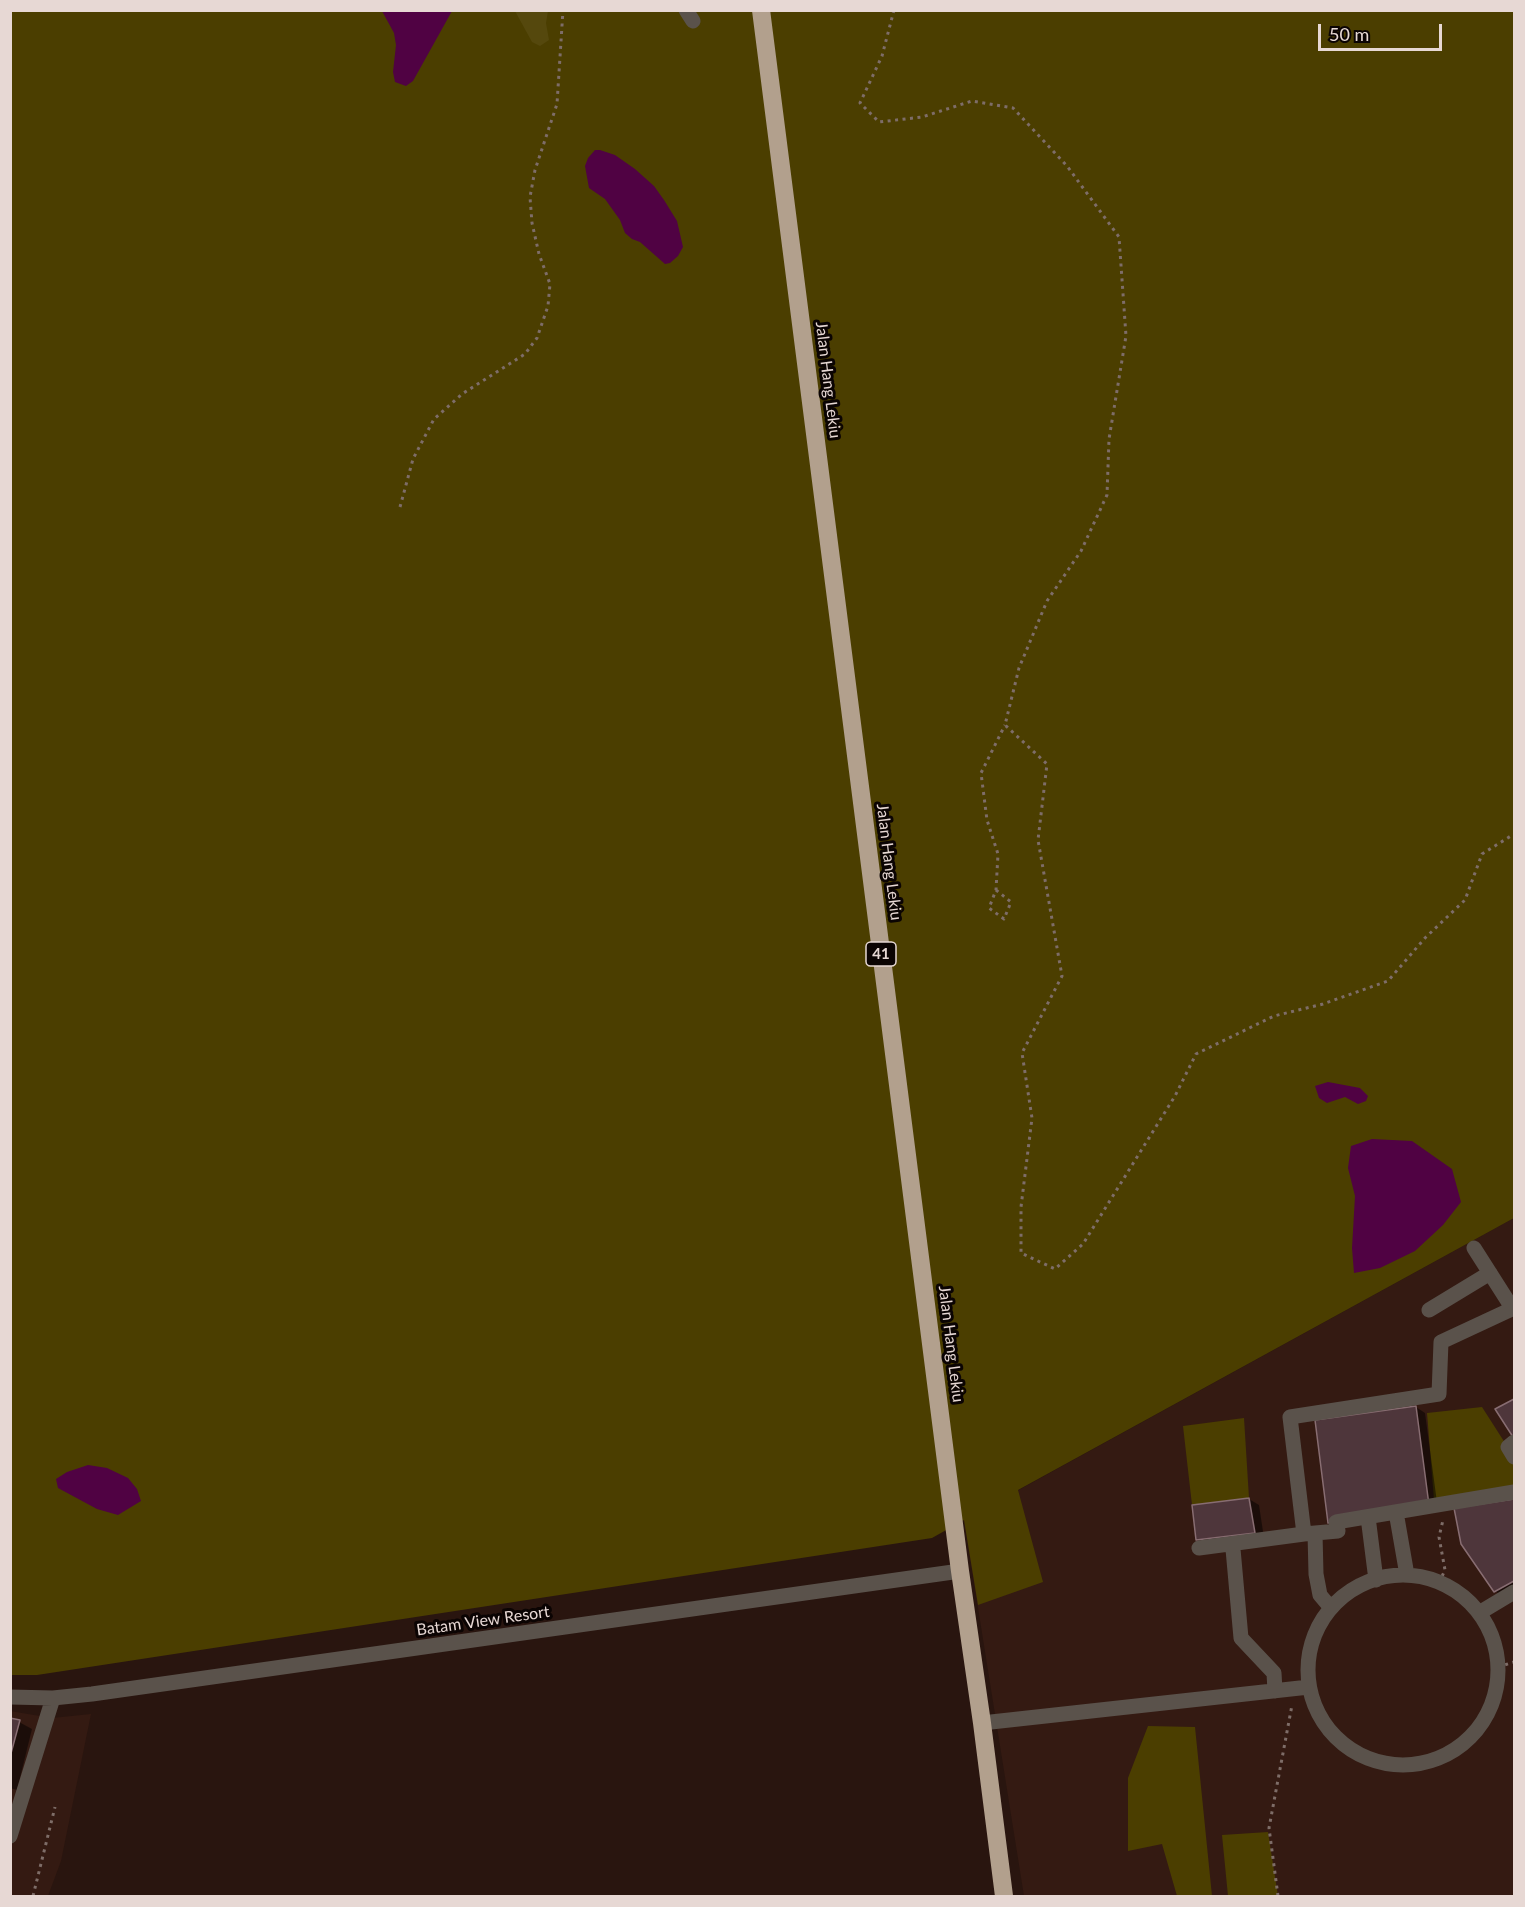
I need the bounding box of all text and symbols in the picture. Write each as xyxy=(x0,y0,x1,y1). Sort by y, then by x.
scale bar xyxy=(1321,12,1446,50)
text: 50 m xyxy=(1329,23,1369,45)
street label: Jalan Hang Lekiu xyxy=(811,321,845,439)
street label: Jalan Hang Lekiu xyxy=(872,803,906,921)
road number: 41 xyxy=(866,942,896,966)
street label: Jalan Hang Lekiu xyxy=(934,1285,968,1403)
street label: Batam View Resort xyxy=(415,1602,551,1640)

